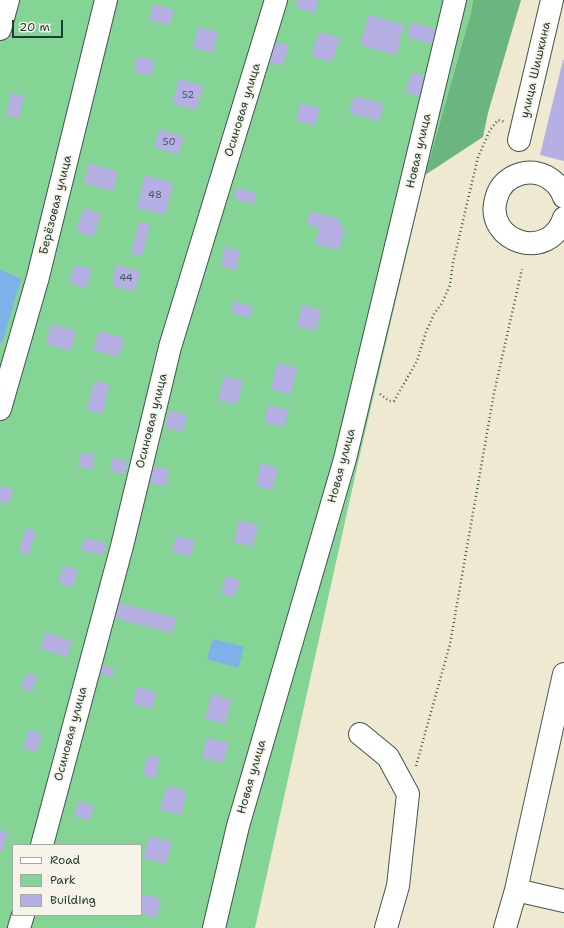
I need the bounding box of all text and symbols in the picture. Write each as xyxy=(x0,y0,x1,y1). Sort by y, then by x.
scale bar xyxy=(14,12,65,38)
text: 20 m xyxy=(19,19,50,35)
street label: улица Шишкина xyxy=(518,20,554,120)
street label: Осиновая улица xyxy=(222,61,264,159)
house number: 52 xyxy=(182,89,194,101)
street label: Новая улица xyxy=(403,112,435,190)
house number: 50 xyxy=(162,136,176,148)
street label: Берёзовая улица xyxy=(37,154,75,256)
house number: 48 xyxy=(148,189,162,201)
house number: 44 xyxy=(119,272,133,284)
street label: Осиновая улица xyxy=(133,372,171,470)
street label: Новая улица xyxy=(325,427,359,505)
street label: Осиновая улица xyxy=(51,685,91,783)
street label: Новая улица xyxy=(235,738,269,816)
legend xyxy=(12,844,142,916)
text: Road xyxy=(50,852,80,868)
text: Park xyxy=(50,872,76,888)
text: Building xyxy=(50,892,96,908)

